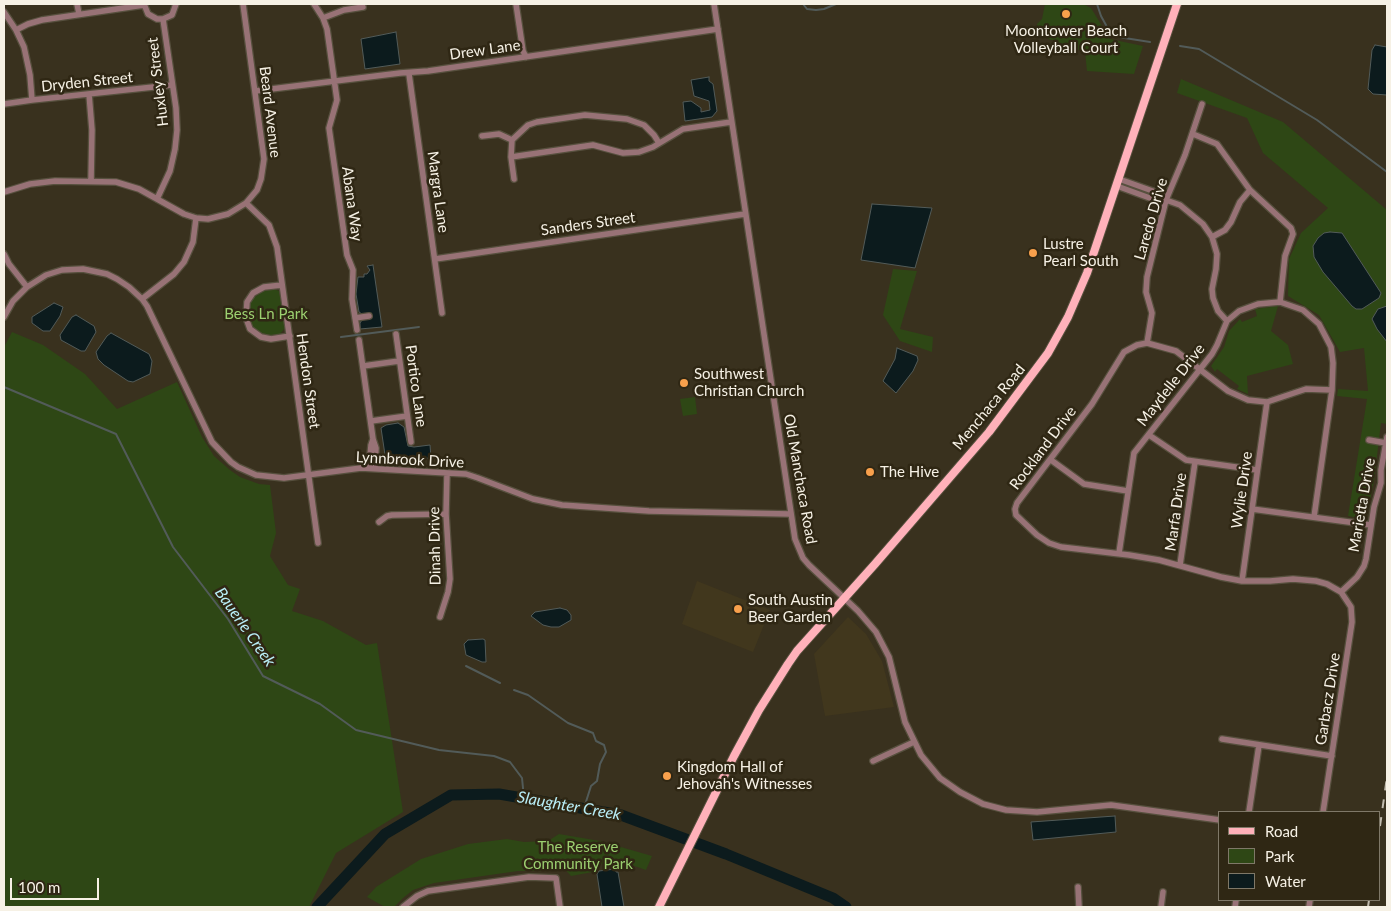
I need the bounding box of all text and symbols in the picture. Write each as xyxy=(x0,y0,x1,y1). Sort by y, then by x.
marker: Moontower Beach Volleyball Court xyxy=(1060,8,1072,20)
place label: Moontower Beach Volleyball Court xyxy=(1005,22,1127,57)
street label: Huxley Street xyxy=(144,36,172,128)
street label: Drew Lane xyxy=(448,36,522,64)
street label: Beard Avenue xyxy=(255,65,285,159)
street label: Dryden Street xyxy=(40,68,134,96)
street label: Margra Lane xyxy=(423,150,453,234)
street label: Abana Way xyxy=(338,165,366,243)
street label: Laredo Drive xyxy=(1131,176,1171,262)
street label: Sanders Street xyxy=(540,208,636,240)
place label: Lustre Pearl South xyxy=(1043,235,1119,270)
marker: Lustre Pearl South xyxy=(1027,247,1039,259)
park label: Bess Ln Park xyxy=(224,305,308,323)
street label: Hendon Street xyxy=(292,332,324,430)
street label: Maydelle Drive xyxy=(1133,340,1209,430)
street label: Portico Lane xyxy=(401,344,431,428)
street label: Menchaca Road xyxy=(949,361,1029,453)
place label: Southwest Christian Church xyxy=(694,365,804,400)
marker: Southwest Christian Church xyxy=(678,377,690,389)
street label: Rockland Drive xyxy=(1006,403,1080,493)
street label: Old Manchaca Road xyxy=(780,412,820,546)
street label: Lynnbrook Drive xyxy=(355,448,465,472)
street label: Wylie Drive xyxy=(1228,450,1256,530)
street label: Marietta Drive xyxy=(1345,456,1379,554)
place label: The Hive xyxy=(880,463,939,481)
marker: The Hive xyxy=(864,466,876,478)
street label: Marfa Drive xyxy=(1162,472,1190,552)
street label: Dinah Drive xyxy=(425,507,445,585)
water label: Bauerle Creek xyxy=(211,584,279,670)
place label: South Austin Beer Garden xyxy=(748,591,833,626)
marker: South Austin Beer Garden xyxy=(732,603,744,615)
street label: Garbacz Drive xyxy=(1312,652,1344,746)
place label: Kingdom Hall of Jehovah's Witnesses xyxy=(677,758,812,793)
marker: Kingdom Hall of Jehovah's Witnesses xyxy=(661,770,673,782)
water label: Slaughter Creek xyxy=(516,787,622,825)
legend xyxy=(1218,811,1381,901)
text: Road xyxy=(1265,822,1298,840)
park label: The Reserve Community Park xyxy=(523,838,633,873)
text: Park xyxy=(1265,847,1294,865)
scale bar xyxy=(12,868,101,900)
text: Water xyxy=(1265,872,1306,890)
text: 100 m xyxy=(18,878,60,896)

